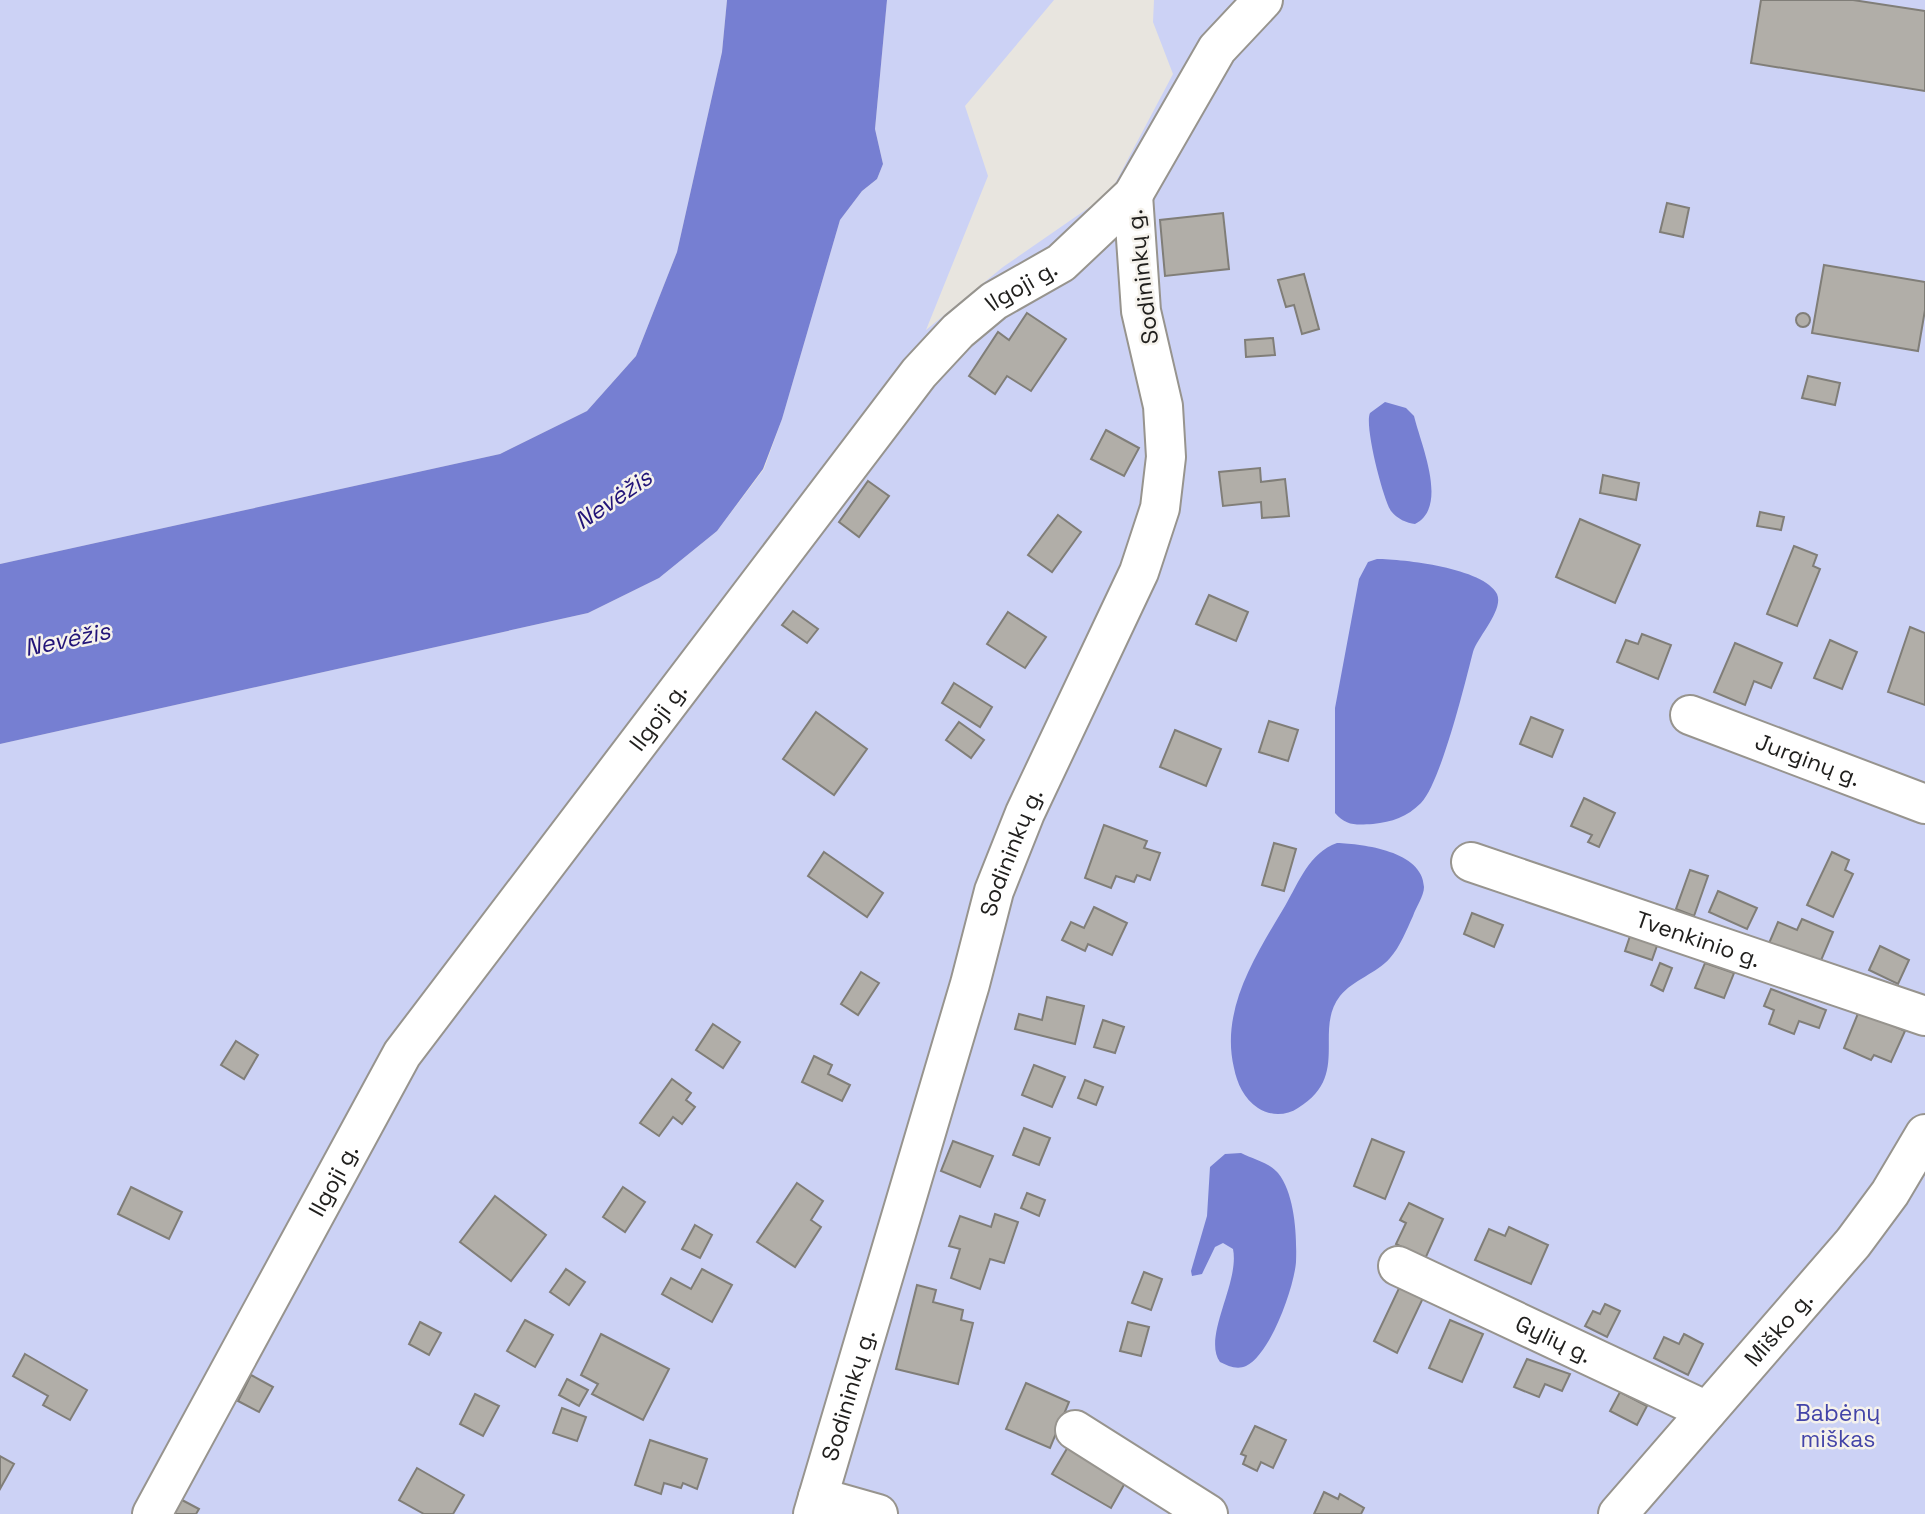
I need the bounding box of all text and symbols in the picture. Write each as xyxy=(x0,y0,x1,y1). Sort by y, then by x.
street label: Sodininkų g. xyxy=(1119,208,1165,346)
street label: Ilgoji g. xyxy=(978,253,1063,318)
water label: Nevėžis xyxy=(568,461,659,536)
water label: Nevėžis xyxy=(21,615,114,663)
street label: Ilgoji g. xyxy=(622,677,694,757)
street label: Jurginų g. xyxy=(1751,726,1865,793)
street label: Sodininkų g. xyxy=(973,783,1050,920)
street label: Tvenkinio g. xyxy=(1632,904,1765,974)
street label: Ilgoji g. xyxy=(302,1139,365,1222)
street label: Miško g. xyxy=(1738,1285,1819,1373)
street label: Gylių g. xyxy=(1511,1308,1597,1370)
street label: Sodininkų g. xyxy=(815,1326,882,1464)
park label: Babėnų miškas xyxy=(1796,1398,1880,1454)

